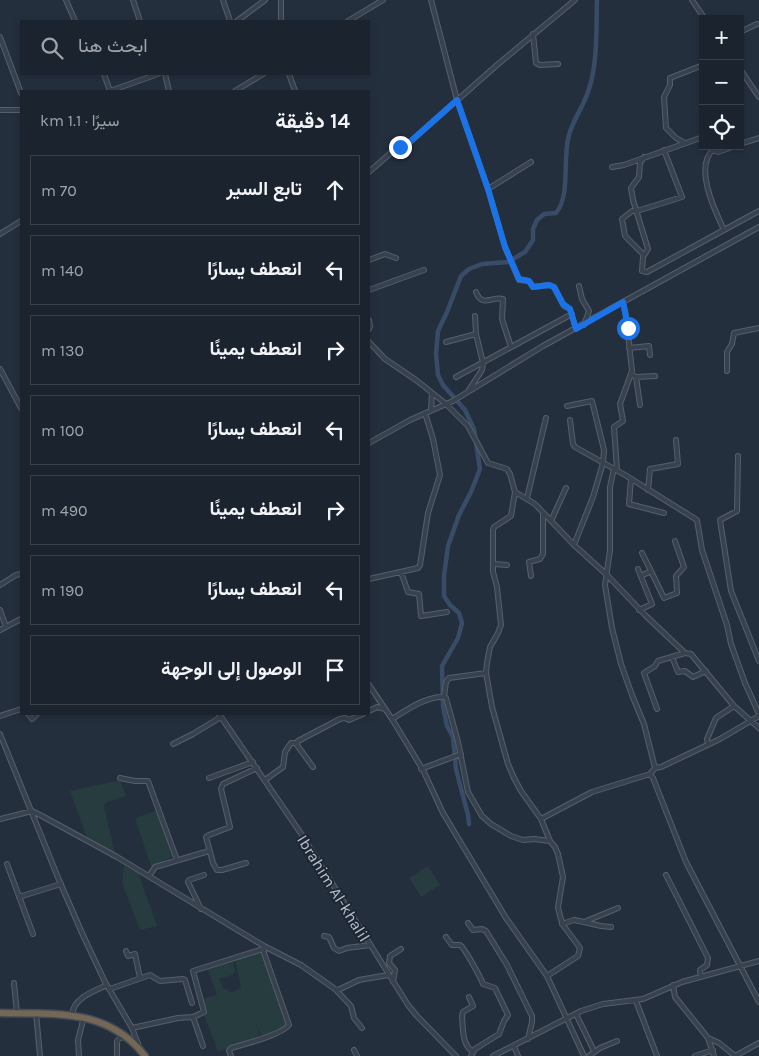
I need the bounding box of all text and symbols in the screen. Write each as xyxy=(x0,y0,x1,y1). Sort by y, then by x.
map controls xyxy=(699,15,744,150)
button: + xyxy=(699,15,744,60)
search box xyxy=(20,20,370,75)
icon: search xyxy=(38,34,66,62)
text: ابحث هنا xyxy=(78,35,148,57)
button: − xyxy=(699,60,744,105)
button: locate xyxy=(699,105,744,150)
text: 14 دقيقة xyxy=(275,109,350,133)
text: سيرًا · 1.1 km xyxy=(40,111,119,130)
route end xyxy=(389,136,412,159)
icon: ahead xyxy=(321,176,349,204)
text: تابع السير xyxy=(226,178,302,200)
text: 70 m xyxy=(41,181,77,200)
icon: left xyxy=(321,256,349,284)
text: انعطف يسارًا xyxy=(207,258,302,280)
text: 140 m xyxy=(41,261,84,280)
route start xyxy=(617,317,640,340)
icon: right xyxy=(321,336,349,364)
text: انعطف يمينًا xyxy=(210,338,302,360)
text: 130 m xyxy=(41,341,84,360)
icon: left xyxy=(321,416,349,444)
text: انعطف يسارًا xyxy=(207,418,302,440)
text: 100 m xyxy=(41,421,84,440)
icon: right xyxy=(321,496,349,524)
text: انعطف يمينًا xyxy=(210,498,302,520)
text: 490 m xyxy=(41,501,88,520)
icon: left xyxy=(321,576,349,604)
text: انعطف يسارًا xyxy=(207,578,302,600)
text: 190 m xyxy=(41,581,84,600)
icon: arrive xyxy=(321,656,349,684)
text: الوصول إلى الوجهة xyxy=(161,658,302,680)
street label: Ibrahim Al-khalil xyxy=(293,831,374,945)

